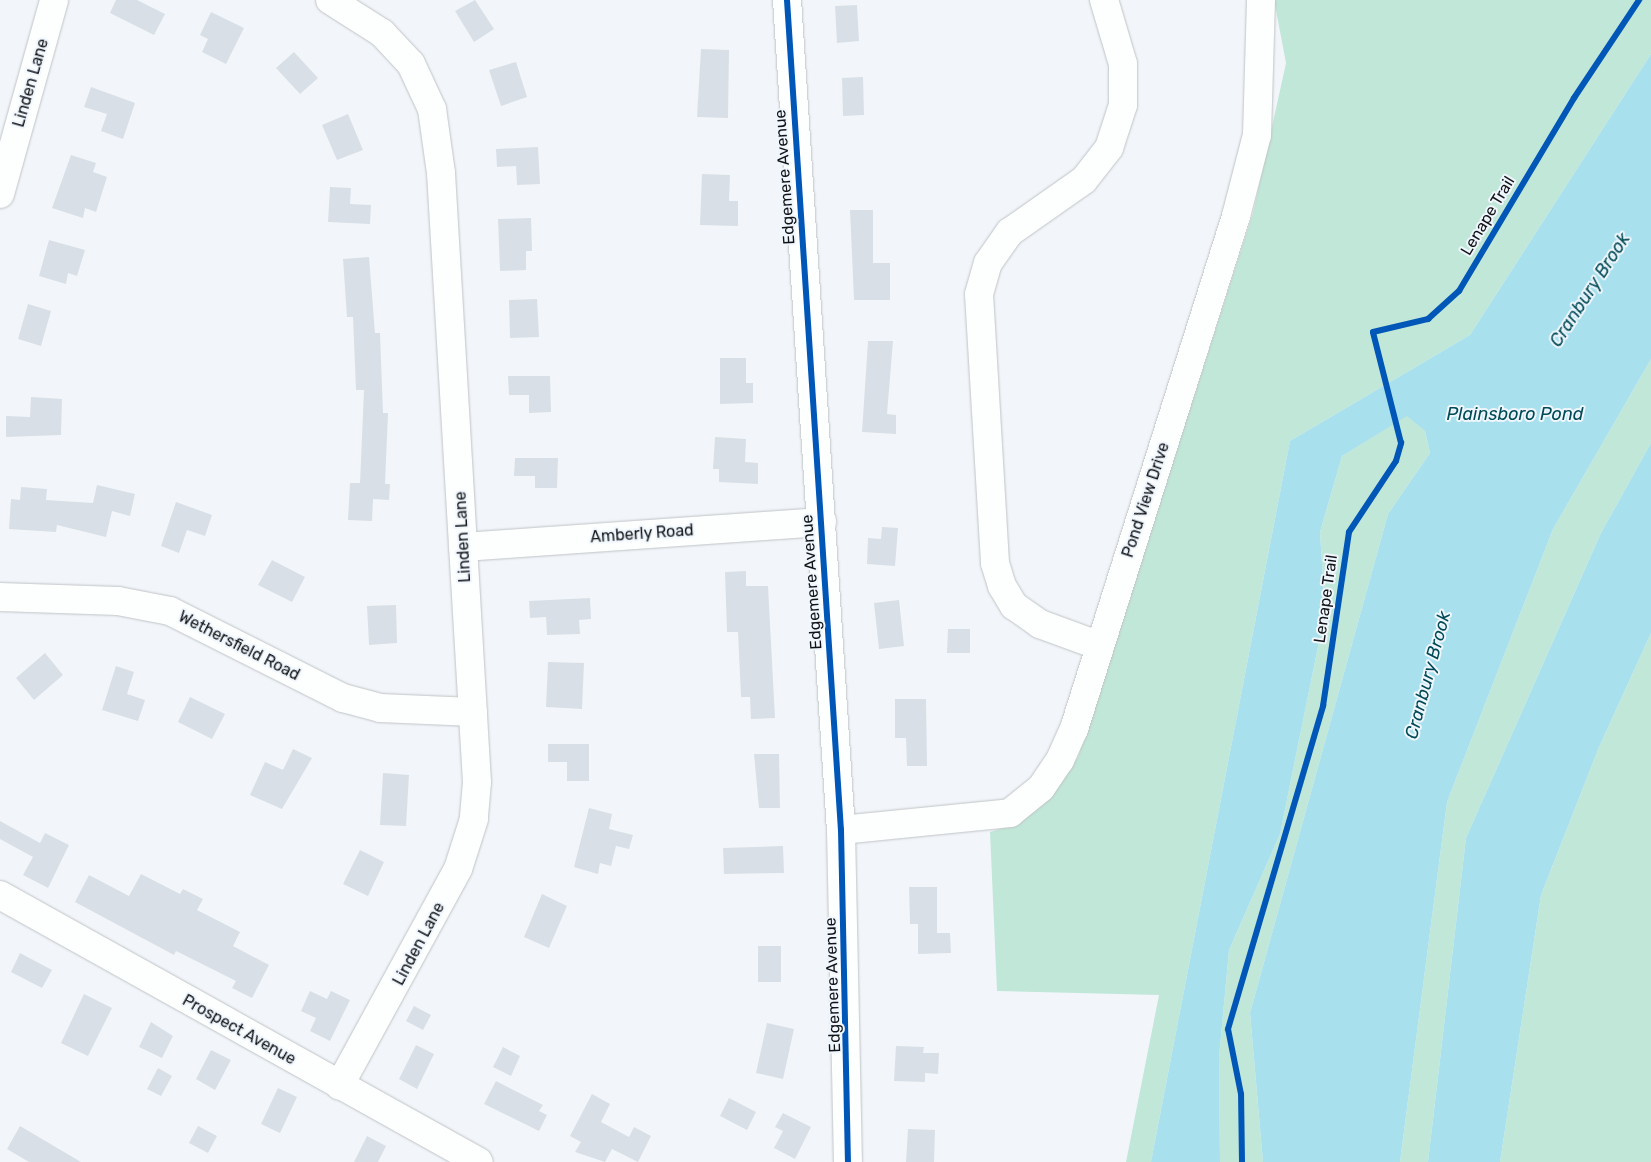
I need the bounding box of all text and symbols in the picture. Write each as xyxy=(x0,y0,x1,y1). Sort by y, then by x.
street label: Linden Lane xyxy=(9,37,53,129)
street label: Edgemere Avenue xyxy=(771,109,799,245)
street label: Lenape Trail xyxy=(1457,173,1519,259)
water label: Cranbury Brook xyxy=(1545,229,1635,351)
water label: Plainsboro Pond xyxy=(1447,403,1583,425)
street label: Pond View Drive xyxy=(1118,440,1174,560)
street label: Linden Lane xyxy=(451,491,475,583)
street label: Edgemere Avenue xyxy=(798,514,826,650)
street label: Amberly Road xyxy=(589,521,695,547)
street label: Lenape Trail xyxy=(1310,553,1342,645)
street label: Wethersfield Road xyxy=(175,607,303,685)
water label: Cranbury Brook xyxy=(1400,608,1456,742)
street label: Linden Lane xyxy=(389,899,449,989)
street label: Edgemere Avenue xyxy=(821,917,845,1053)
street label: Prospect Avenue xyxy=(179,991,299,1069)

